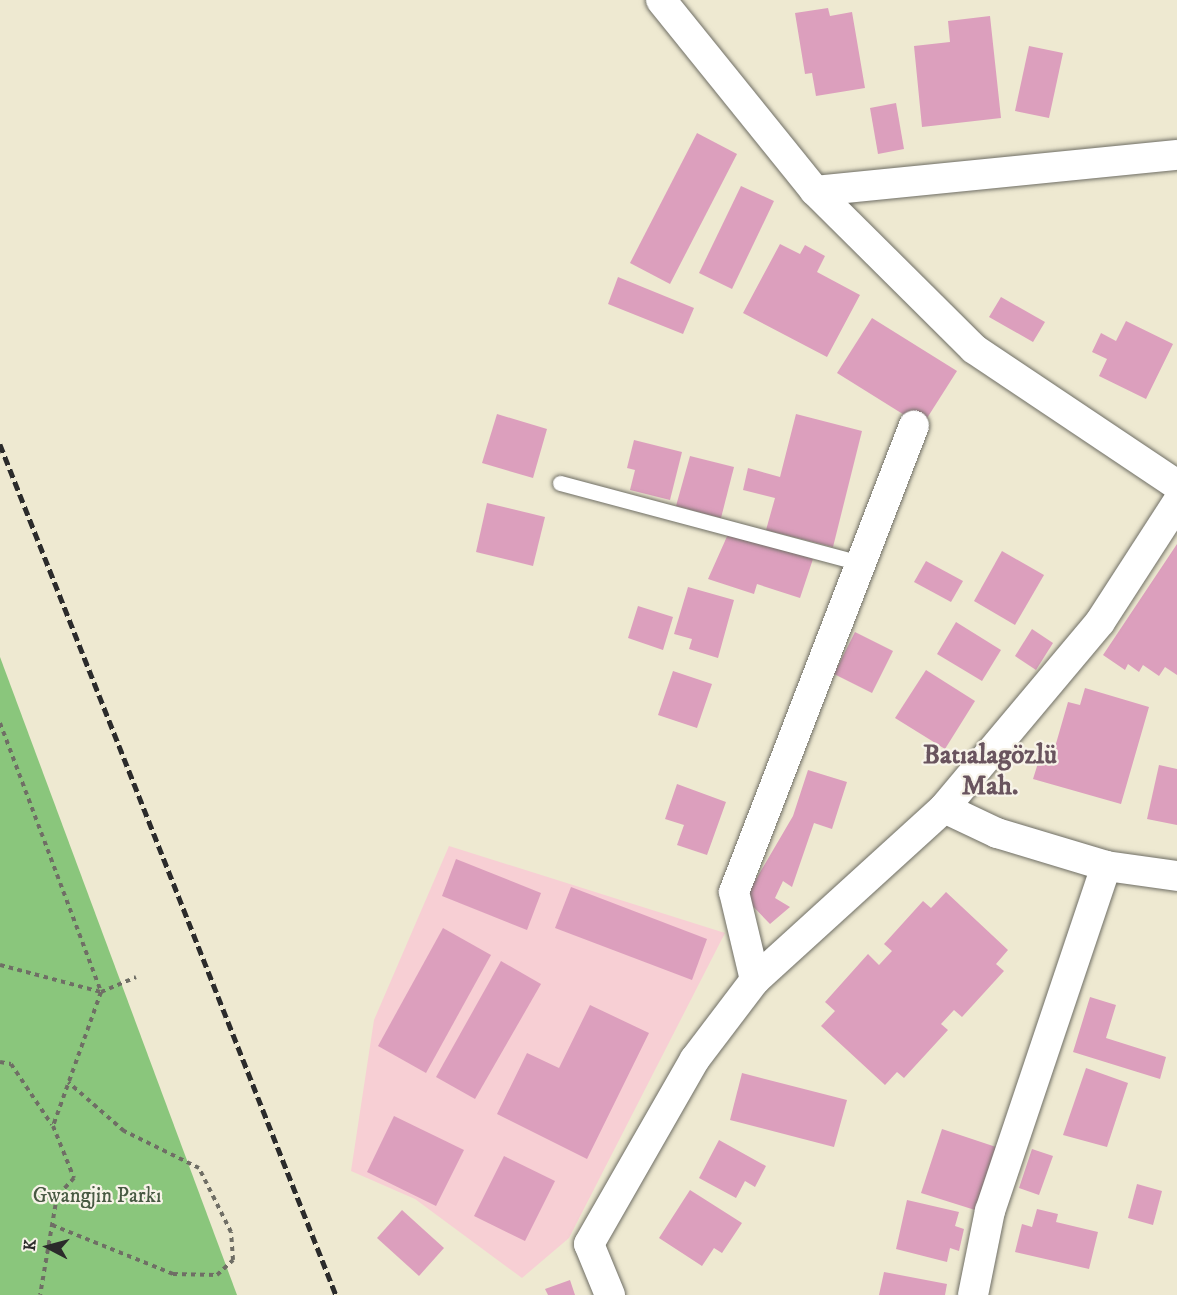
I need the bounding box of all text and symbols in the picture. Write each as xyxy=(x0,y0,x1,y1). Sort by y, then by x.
district label: Batıalagözlü Mah. xyxy=(923,739,1057,802)
park label: Gwangjin Parkı xyxy=(33,1183,161,1209)
north arrow xyxy=(18,1217,78,1277)
text: K xyxy=(20,1238,41,1252)

